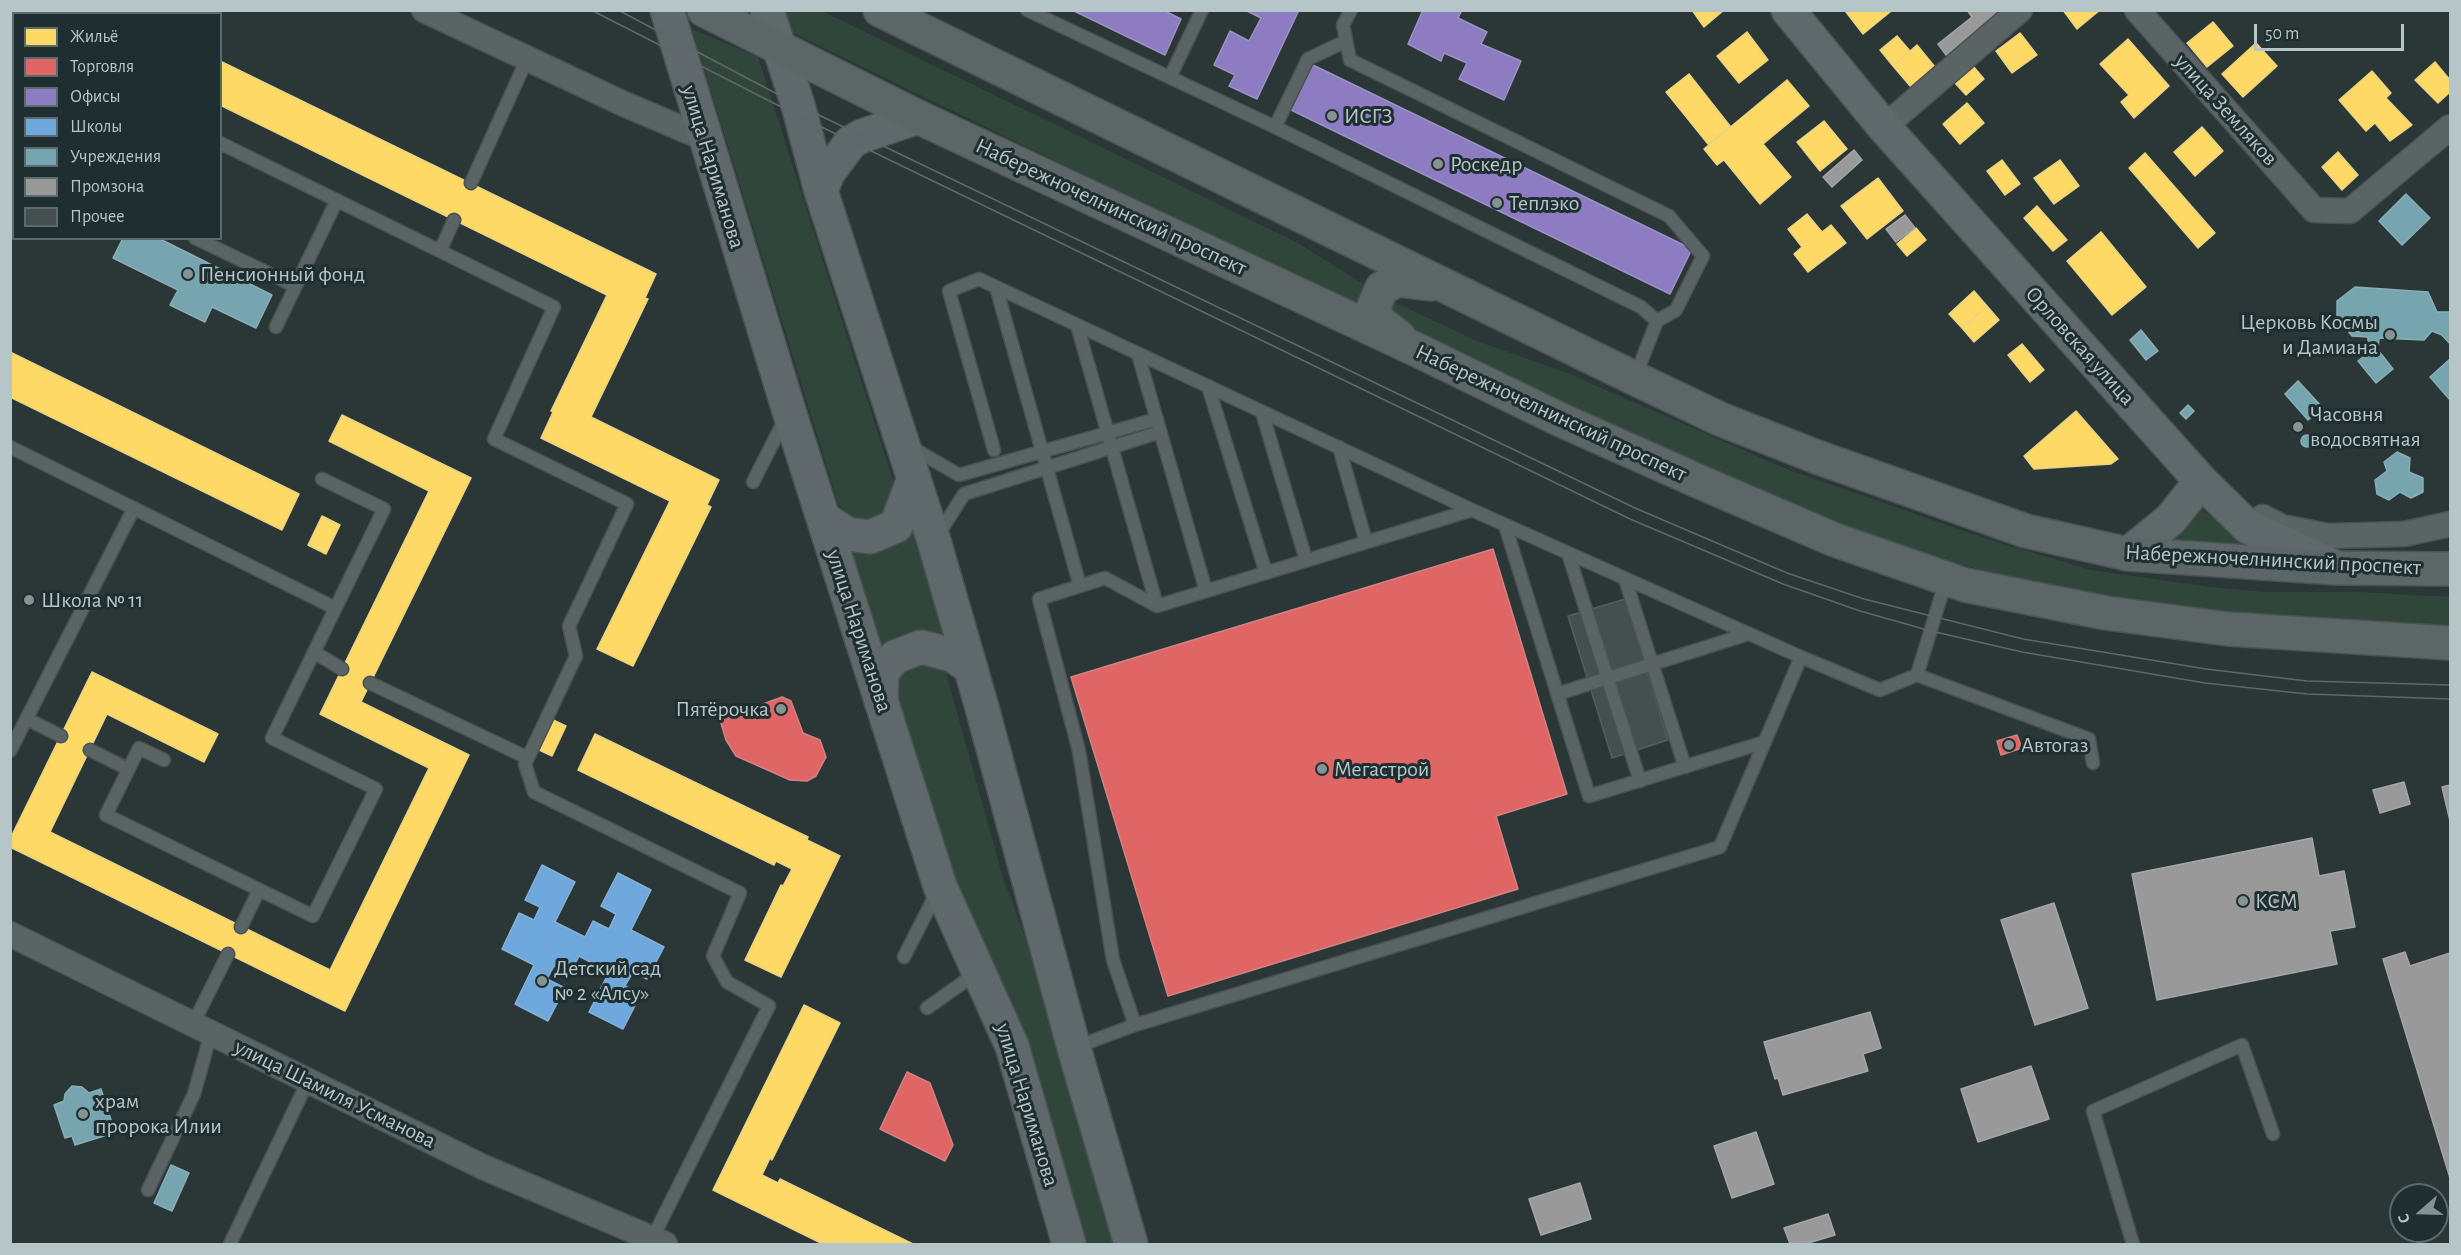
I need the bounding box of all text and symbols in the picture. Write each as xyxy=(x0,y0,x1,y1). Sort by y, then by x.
legend xyxy=(12,12,222,240)
scale bar xyxy=(2257,12,2407,50)
text: 50 m xyxy=(2265,25,2299,43)
text: Жильё xyxy=(70,28,118,46)
street label: улица Земляков xyxy=(2169,49,2283,171)
text: Торговля xyxy=(70,58,134,76)
street label: улица Нариманова xyxy=(676,82,750,252)
text: Офисы xyxy=(70,88,121,106)
place label: ИСГЗ xyxy=(1344,103,1393,129)
marker: ИСГЗ xyxy=(1325,109,1339,123)
text: Школы xyxy=(70,118,122,136)
street label: Набережночелнинский проспект xyxy=(971,132,1251,282)
text: Учреждения xyxy=(70,148,161,166)
place label: Роскедр xyxy=(1450,151,1522,177)
marker: Роскедр xyxy=(1431,157,1445,171)
text: Промзона xyxy=(70,178,144,196)
place label: Теплэко xyxy=(1509,190,1579,216)
marker: Теплэко xyxy=(1490,196,1504,210)
text: Прочее xyxy=(70,208,125,226)
place label: Пенсионный фонд xyxy=(200,261,365,287)
marker: Пенсионный фонд xyxy=(181,267,195,281)
street label: Орловская улица xyxy=(2020,281,2140,411)
place label: Церковь Космы и Дамиана xyxy=(2240,309,2378,360)
marker: Церковь Космы и Дамиана xyxy=(2383,328,2397,342)
street label: Набережночелнинский проспект xyxy=(1411,338,1691,488)
place label: Часовня водосвятная xyxy=(2310,401,2421,452)
marker: Часовня водосвятная xyxy=(2291,420,2305,434)
street label: Набережночелнинский проспект xyxy=(2124,539,2422,581)
street label: улица Нариманова xyxy=(820,546,898,716)
place label: Школа № 11 xyxy=(41,587,143,613)
marker: Школа № 11 xyxy=(22,593,36,607)
place label: Пятёрочка xyxy=(675,696,769,722)
marker: Пятёрочка xyxy=(774,702,788,716)
place label: Автогаз xyxy=(2021,732,2088,758)
marker: Автогаз xyxy=(2002,738,2016,752)
place label: Мегастрой xyxy=(1334,756,1429,782)
marker: Мегастрой xyxy=(1315,762,1329,776)
place label: КСМ xyxy=(2255,888,2298,914)
marker: КСМ xyxy=(2236,894,2250,908)
place label: Детский сад № 2 «Алсу» xyxy=(554,955,661,1006)
marker: Детский сад № 2 «Алсу» xyxy=(535,974,549,988)
street label: улица Нариманова xyxy=(990,1020,1064,1190)
street label: улица Шамиля Усманова xyxy=(230,1034,440,1154)
place label: храм пророка Илии xyxy=(95,1088,222,1140)
marker: храм пророка Илии xyxy=(76,1107,90,1121)
north arrow xyxy=(2389,1183,2449,1243)
text: С xyxy=(2395,1212,2413,1225)

